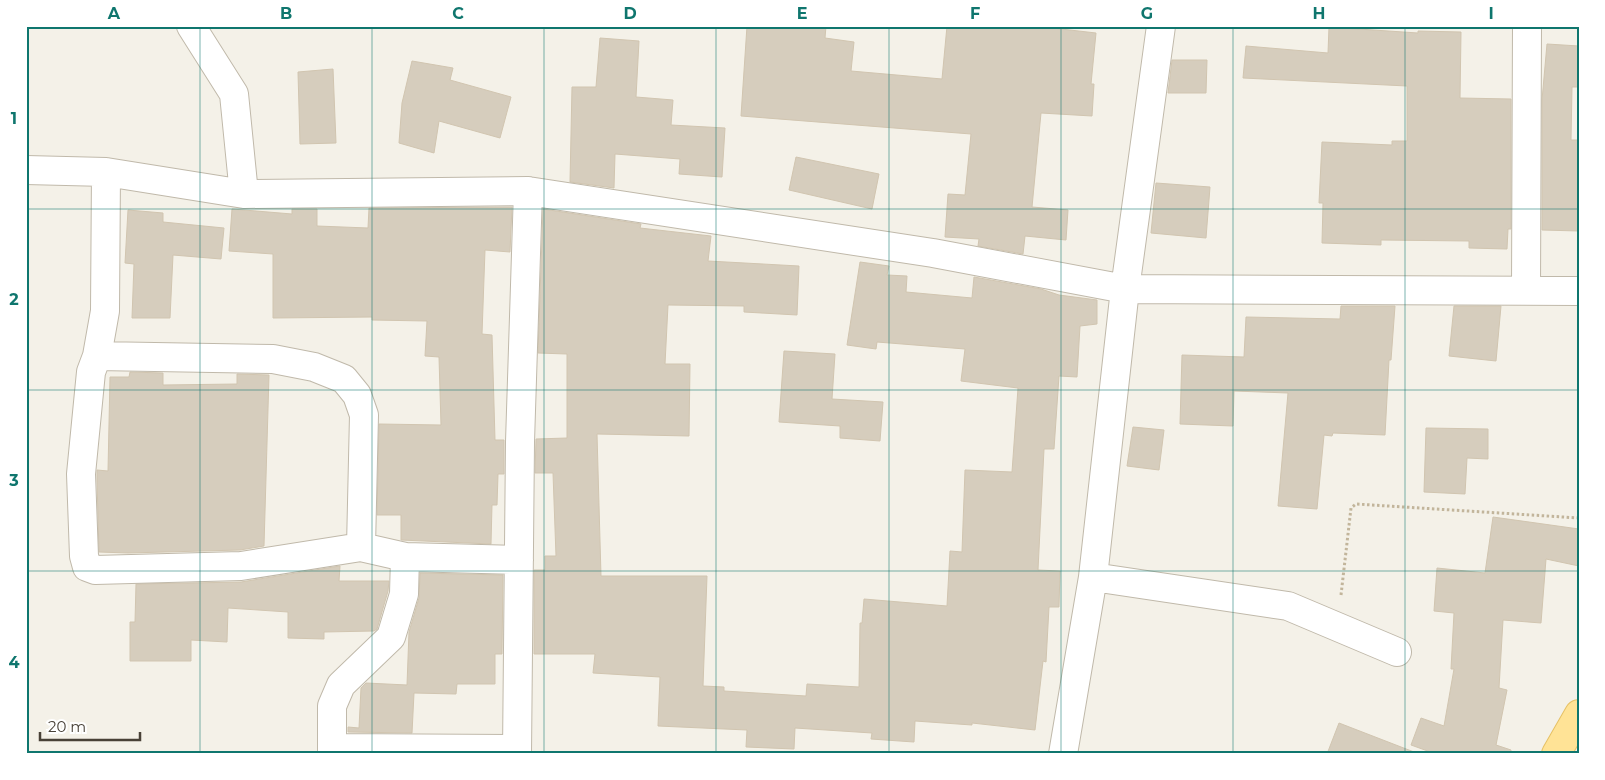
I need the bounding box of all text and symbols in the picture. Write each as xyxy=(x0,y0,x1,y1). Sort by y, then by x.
text: A xyxy=(107,4,121,23)
text: B xyxy=(280,4,292,23)
text: C xyxy=(452,4,464,23)
text: D xyxy=(623,4,637,23)
text: E xyxy=(797,4,807,23)
text: F xyxy=(970,4,980,23)
text: G xyxy=(1141,4,1153,23)
text: H xyxy=(1313,4,1325,23)
text: I xyxy=(1488,4,1494,23)
text: 1 xyxy=(11,109,17,128)
text: 2 xyxy=(9,290,19,309)
text: 3 xyxy=(8,471,19,490)
text: 4 xyxy=(8,653,20,672)
scale bar xyxy=(40,710,140,742)
text: 20 m xyxy=(48,717,86,736)

